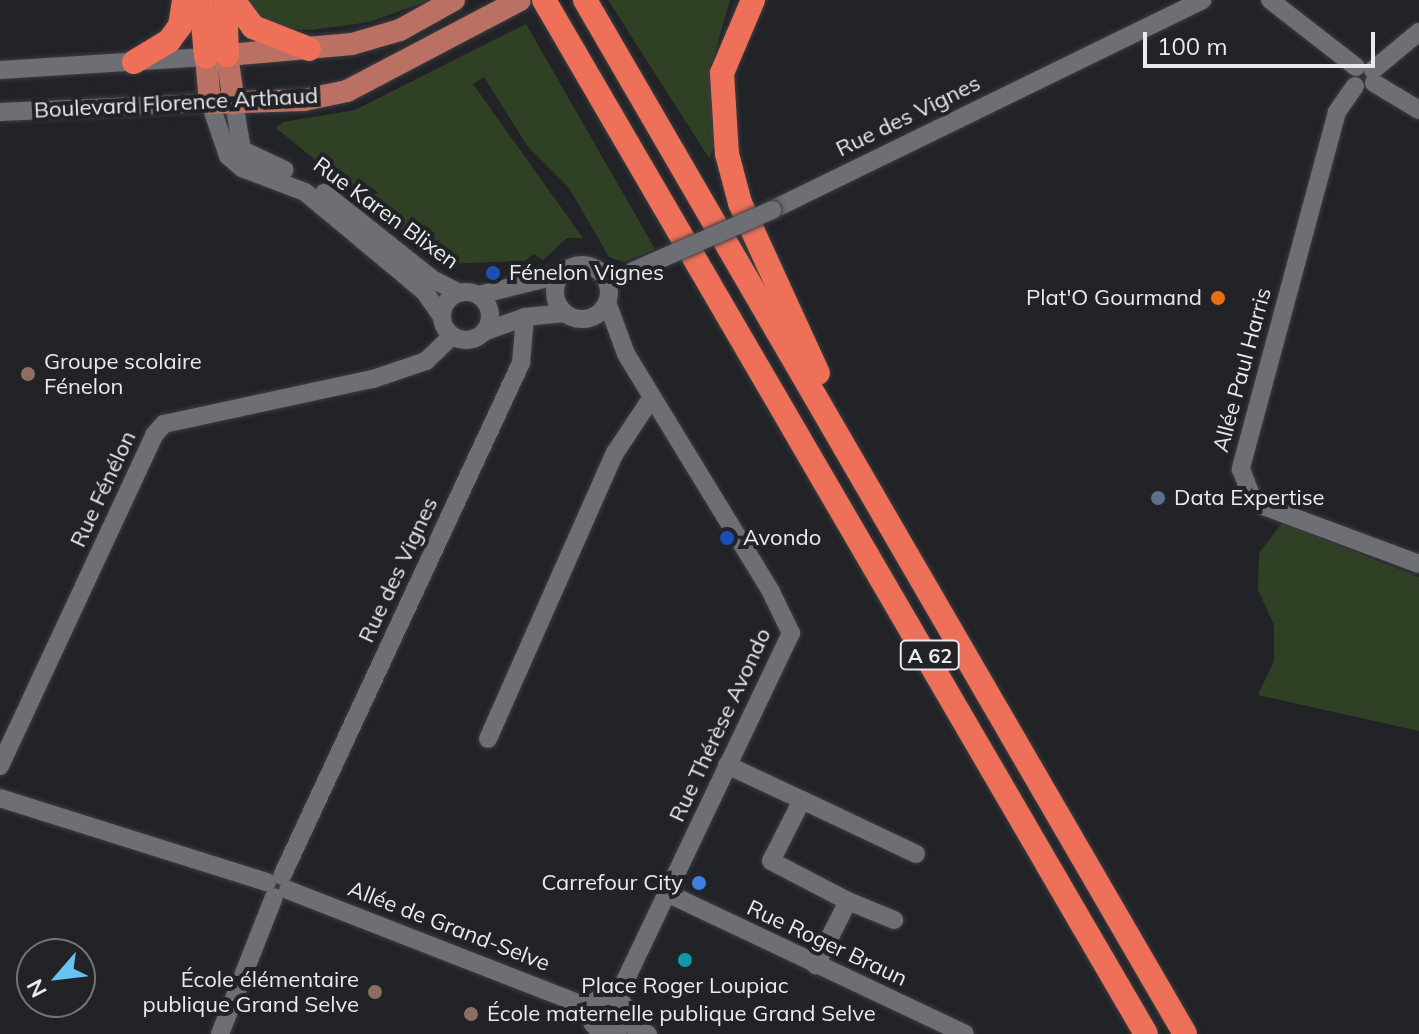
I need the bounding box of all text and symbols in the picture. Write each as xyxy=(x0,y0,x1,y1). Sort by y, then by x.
scale bar xyxy=(1147,16,1379,66)
text: 100 m xyxy=(1157,31,1228,61)
street label: Rue des Vignes xyxy=(832,70,984,162)
street label: Boulevard Florence Arthaud xyxy=(33,82,319,124)
street label: Rue Karen Blixen xyxy=(308,151,464,275)
place label: Fénelon Vignes xyxy=(509,260,664,286)
marker: Fénelon Vignes xyxy=(484,264,502,282)
place label: Plat'O Gourmand xyxy=(1026,285,1202,311)
street label: Allée Paul Harris xyxy=(1207,285,1277,455)
marker: Plat'O Gourmand xyxy=(1209,289,1227,307)
place label: Groupe scolaire Fénelon xyxy=(44,348,202,400)
marker: Groupe scolaire Fénelon xyxy=(19,365,37,383)
street label: Rue Fénélon xyxy=(65,427,141,551)
place label: Data Expertise xyxy=(1174,485,1325,511)
marker: Data Expertise xyxy=(1149,489,1167,507)
street label: Rue des Vignes xyxy=(353,493,443,647)
place label: Avondo xyxy=(743,525,821,551)
marker: Avondo xyxy=(718,529,736,547)
street label: Rue Thérèse Avondo xyxy=(664,624,776,826)
road number: A 62 xyxy=(898,639,962,671)
place label: Carrefour City xyxy=(541,870,683,896)
marker: Carrefour City xyxy=(690,874,708,892)
street label: Allée de Grand-Selve xyxy=(344,875,554,977)
street label: Rue Roger Braun xyxy=(743,894,911,992)
north arrow xyxy=(16,938,96,1018)
marker: Place Roger Loupiac xyxy=(676,951,694,969)
place label: École élémentaire publique Grand Selve xyxy=(142,966,359,1018)
place label: Place Roger Loupiac xyxy=(581,973,789,999)
text: N xyxy=(20,974,53,1002)
marker: École élémentaire publique Grand Selve xyxy=(366,983,384,1001)
place label: École maternelle publique Grand Selve xyxy=(487,1001,876,1027)
marker: École maternelle publique Grand Selve xyxy=(462,1005,480,1023)

